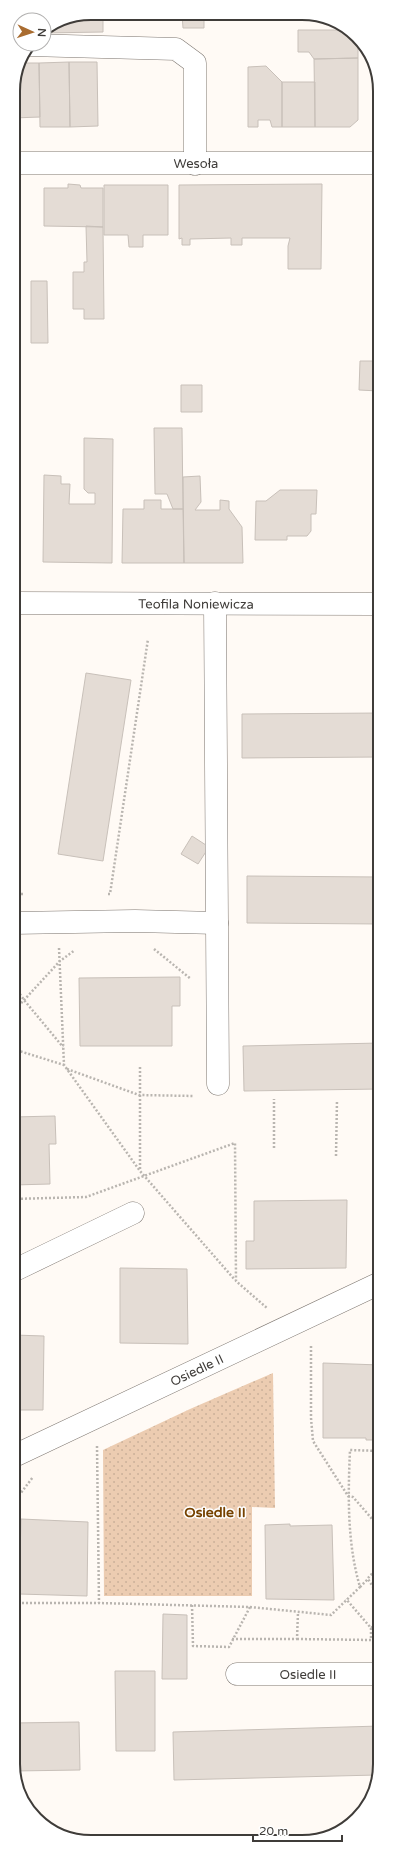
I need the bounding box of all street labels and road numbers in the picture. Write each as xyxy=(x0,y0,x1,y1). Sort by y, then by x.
street label: Wesoła xyxy=(174,156,218,172)
street label: Teofila Noniewicza xyxy=(138,596,254,613)
street label: Osiedle II xyxy=(168,1351,226,1390)
street label: Osiedle II xyxy=(280,1667,336,1683)

